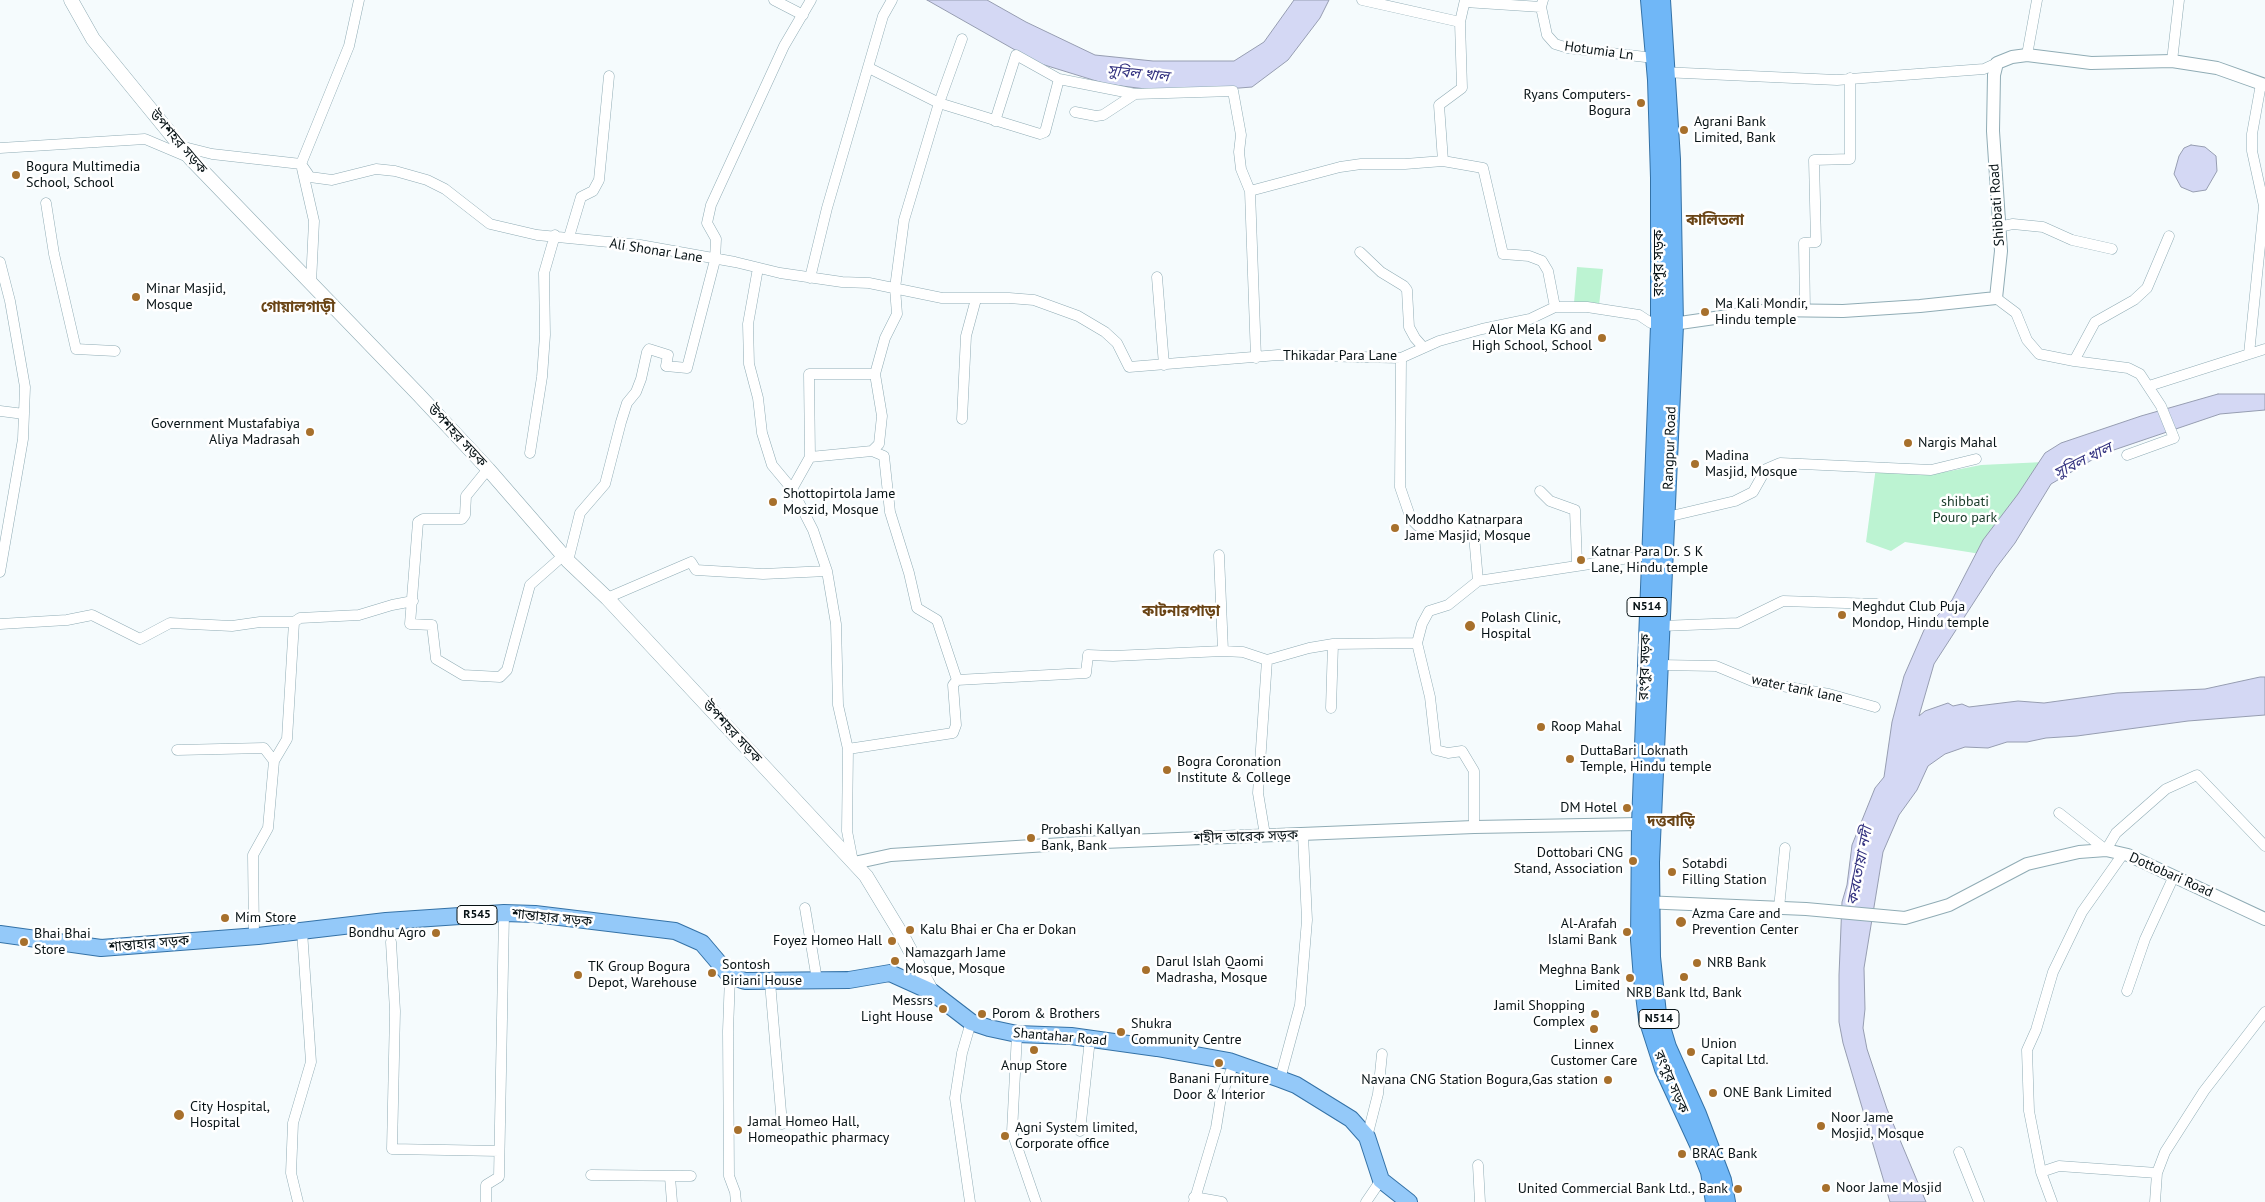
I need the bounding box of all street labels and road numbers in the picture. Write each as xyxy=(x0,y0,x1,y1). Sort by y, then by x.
street label: Hotumia Ln xyxy=(1563,38,1635,64)
street label: উপশহর সড়ক xyxy=(146,107,210,177)
street label: Shibbati Road xyxy=(1986,163,2008,247)
street label: রংপুর সড়ক xyxy=(1651,230,1667,296)
street label: Ali Shonar Lane xyxy=(608,235,704,267)
street label: Thikadar Para Lane xyxy=(1283,348,1397,364)
street label: উপশহর সড়ক xyxy=(424,401,490,471)
street label: Rangpur Road xyxy=(1660,406,1680,490)
road number: N514 xyxy=(1627,598,1667,616)
street label: রংপুর সড়ক xyxy=(1635,633,1655,701)
street label: water tank lane xyxy=(1750,671,1844,707)
street label: উপশহর সড়ক xyxy=(699,697,765,767)
street label: শহীদ তারেক সড়ক xyxy=(1194,827,1298,847)
street label: Dottobari Road xyxy=(2127,849,2215,901)
street label: শান্তাহার সড়ক xyxy=(511,905,593,931)
road number: R545 xyxy=(457,906,497,924)
street label: শান্তাহার সড়ক xyxy=(108,932,190,956)
road number: N514 xyxy=(1639,1010,1679,1028)
street label: Shantahar Road xyxy=(1012,1025,1108,1049)
street label: রংপুর সড়ক xyxy=(1650,1048,1692,1116)

